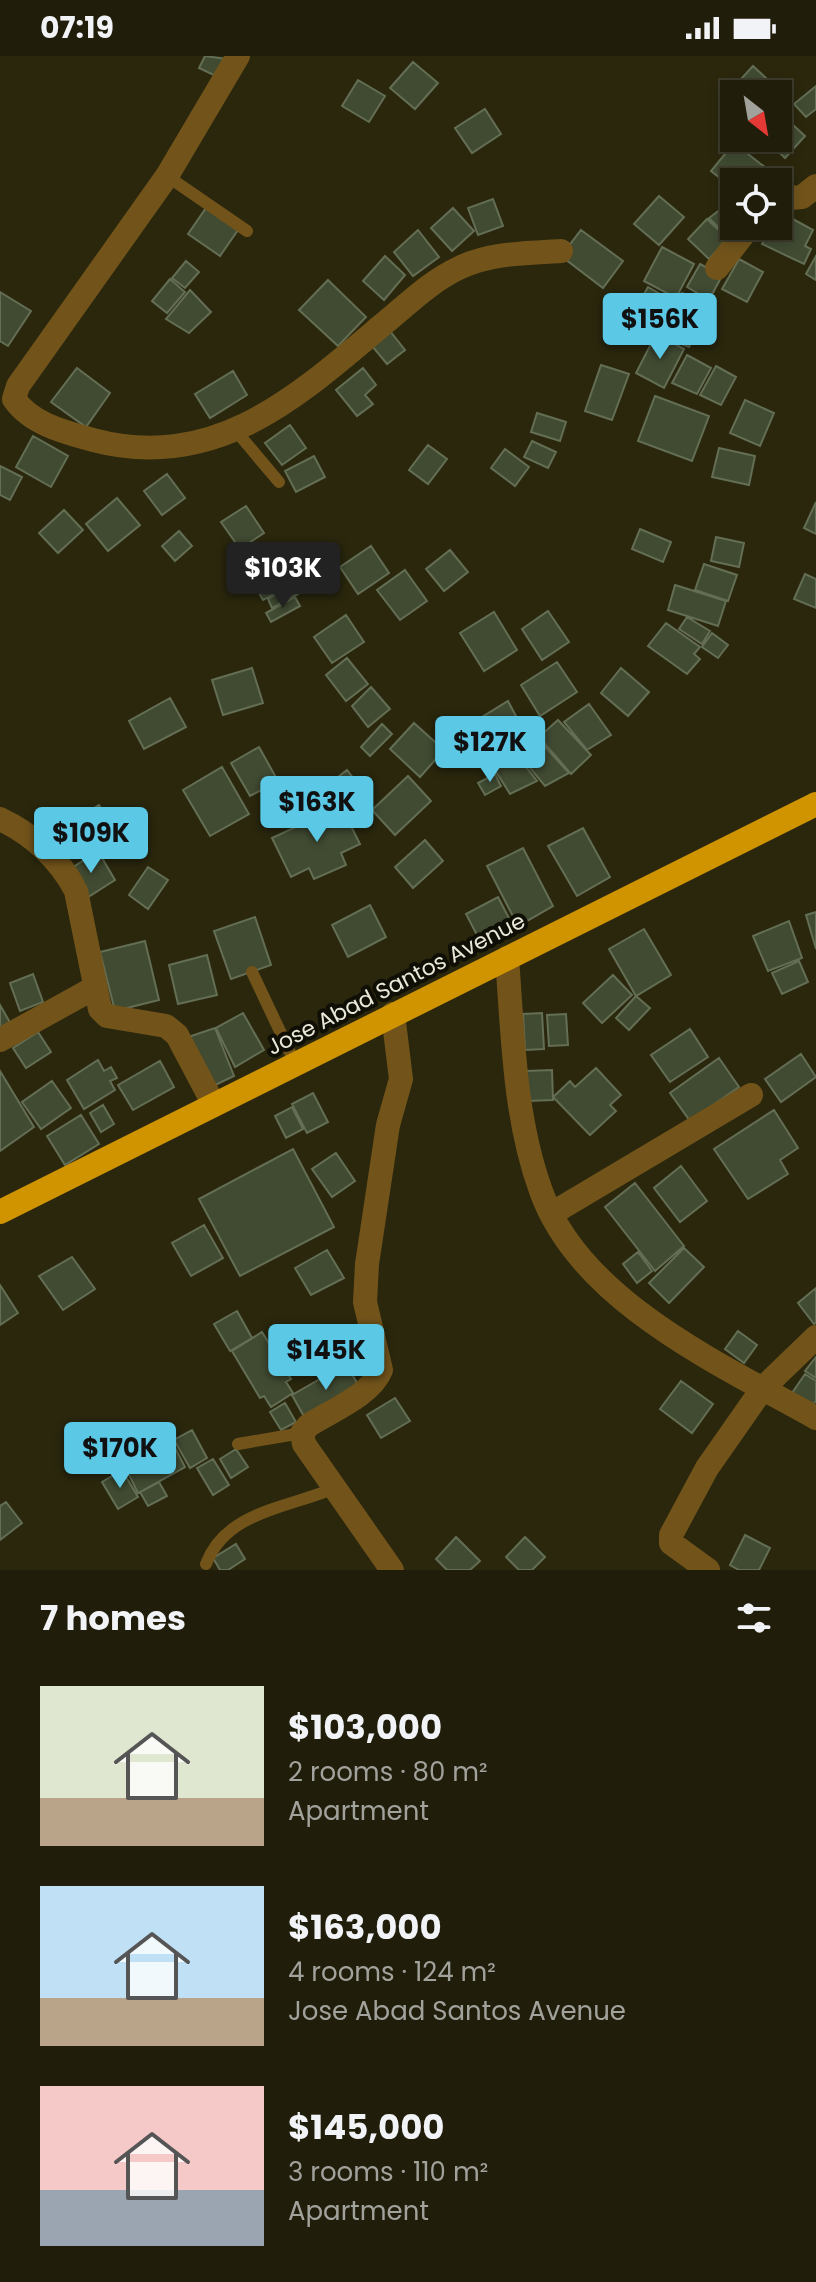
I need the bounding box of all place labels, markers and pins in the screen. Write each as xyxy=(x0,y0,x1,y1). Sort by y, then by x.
pin: $156K xyxy=(604,293,716,361)
pin: $103K xyxy=(227,542,339,610)
pin: $127K xyxy=(434,716,546,784)
pin: $163K xyxy=(261,776,373,844)
pin: $109K xyxy=(35,807,147,875)
pin: $145K xyxy=(270,1324,382,1392)
pin: $170K xyxy=(64,1422,176,1490)

